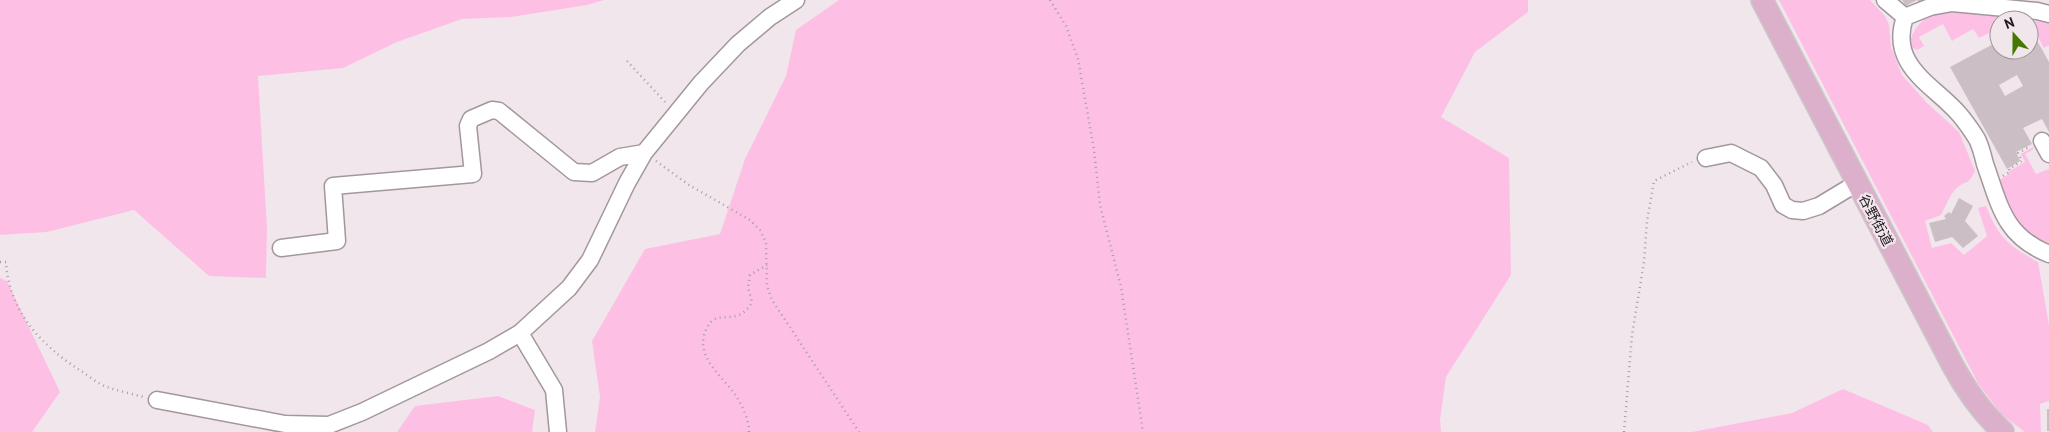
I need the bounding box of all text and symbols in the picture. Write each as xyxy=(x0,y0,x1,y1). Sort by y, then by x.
north arrow xyxy=(1989,10,2039,60)
text: N xyxy=(2002,13,2017,33)
street label: 谷野街道 xyxy=(1855,191,1897,249)

